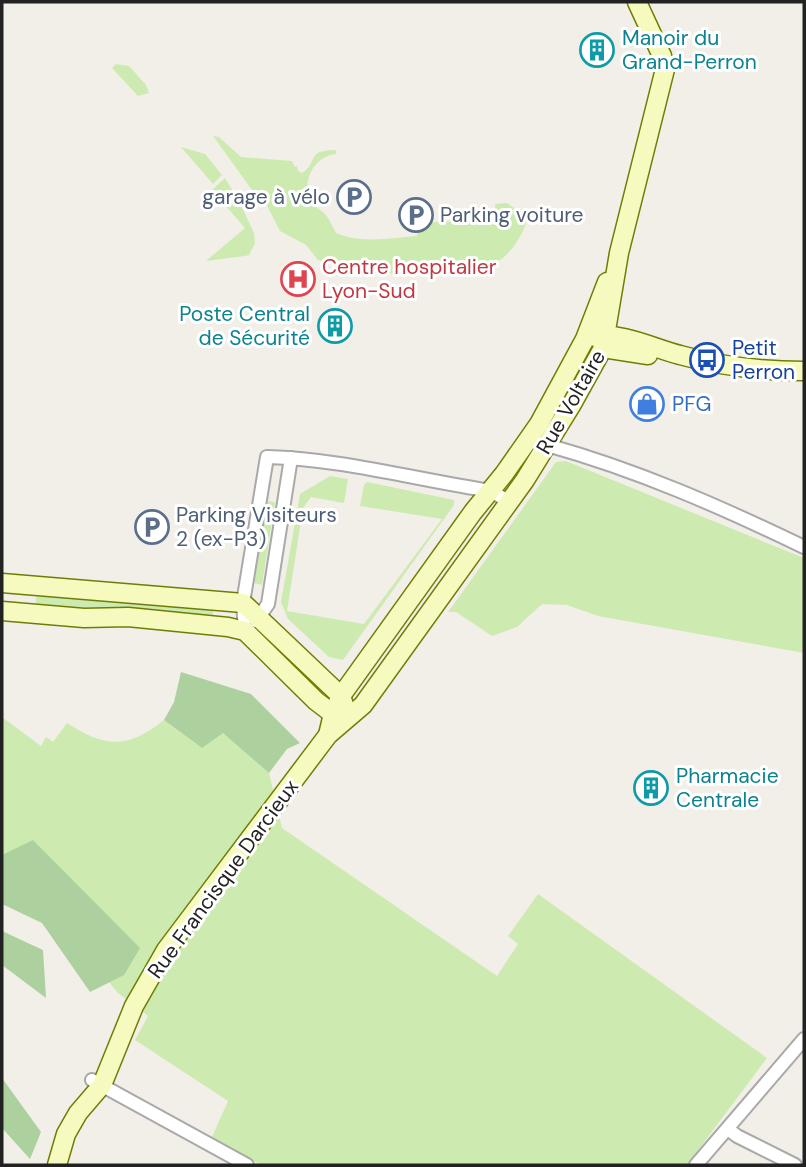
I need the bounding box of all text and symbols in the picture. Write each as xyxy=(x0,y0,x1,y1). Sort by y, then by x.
place label: Manoir du Grand-Perron xyxy=(622,24,757,76)
building icon: Manoir du Grand-Perron xyxy=(578,31,616,69)
parking icon: garage à vélo xyxy=(335,178,373,216)
place label: garage à vélo xyxy=(202,183,330,211)
parking icon: Parking voiture xyxy=(397,196,435,234)
place label: Parking voiture xyxy=(440,201,584,229)
place label: Centre hospitalier Lyon-Sud xyxy=(322,253,497,305)
hospital icon: Centre hospitalier Lyon-Sud xyxy=(279,260,317,298)
place label: Poste Central de Sécurité xyxy=(179,300,310,352)
building icon: Poste Central de Sécurité xyxy=(316,307,354,345)
place label: Petit Perron xyxy=(732,334,795,386)
bus stop icon: Petit Perron xyxy=(688,341,726,379)
street label: Rue Voltaire xyxy=(530,345,612,459)
shop icon: PFG xyxy=(628,385,666,423)
place label: PFG xyxy=(672,390,711,418)
place label: Parking Visiteurs 2 (ex-P3) xyxy=(176,501,337,553)
parking icon: Parking Visiteurs 2 (ex-P3) xyxy=(133,508,171,546)
place label: Pharmacie Centrale xyxy=(676,762,779,814)
building icon: Pharmacie Centrale xyxy=(632,769,670,807)
street label: Rue Francisque Darcieux xyxy=(141,774,305,984)

